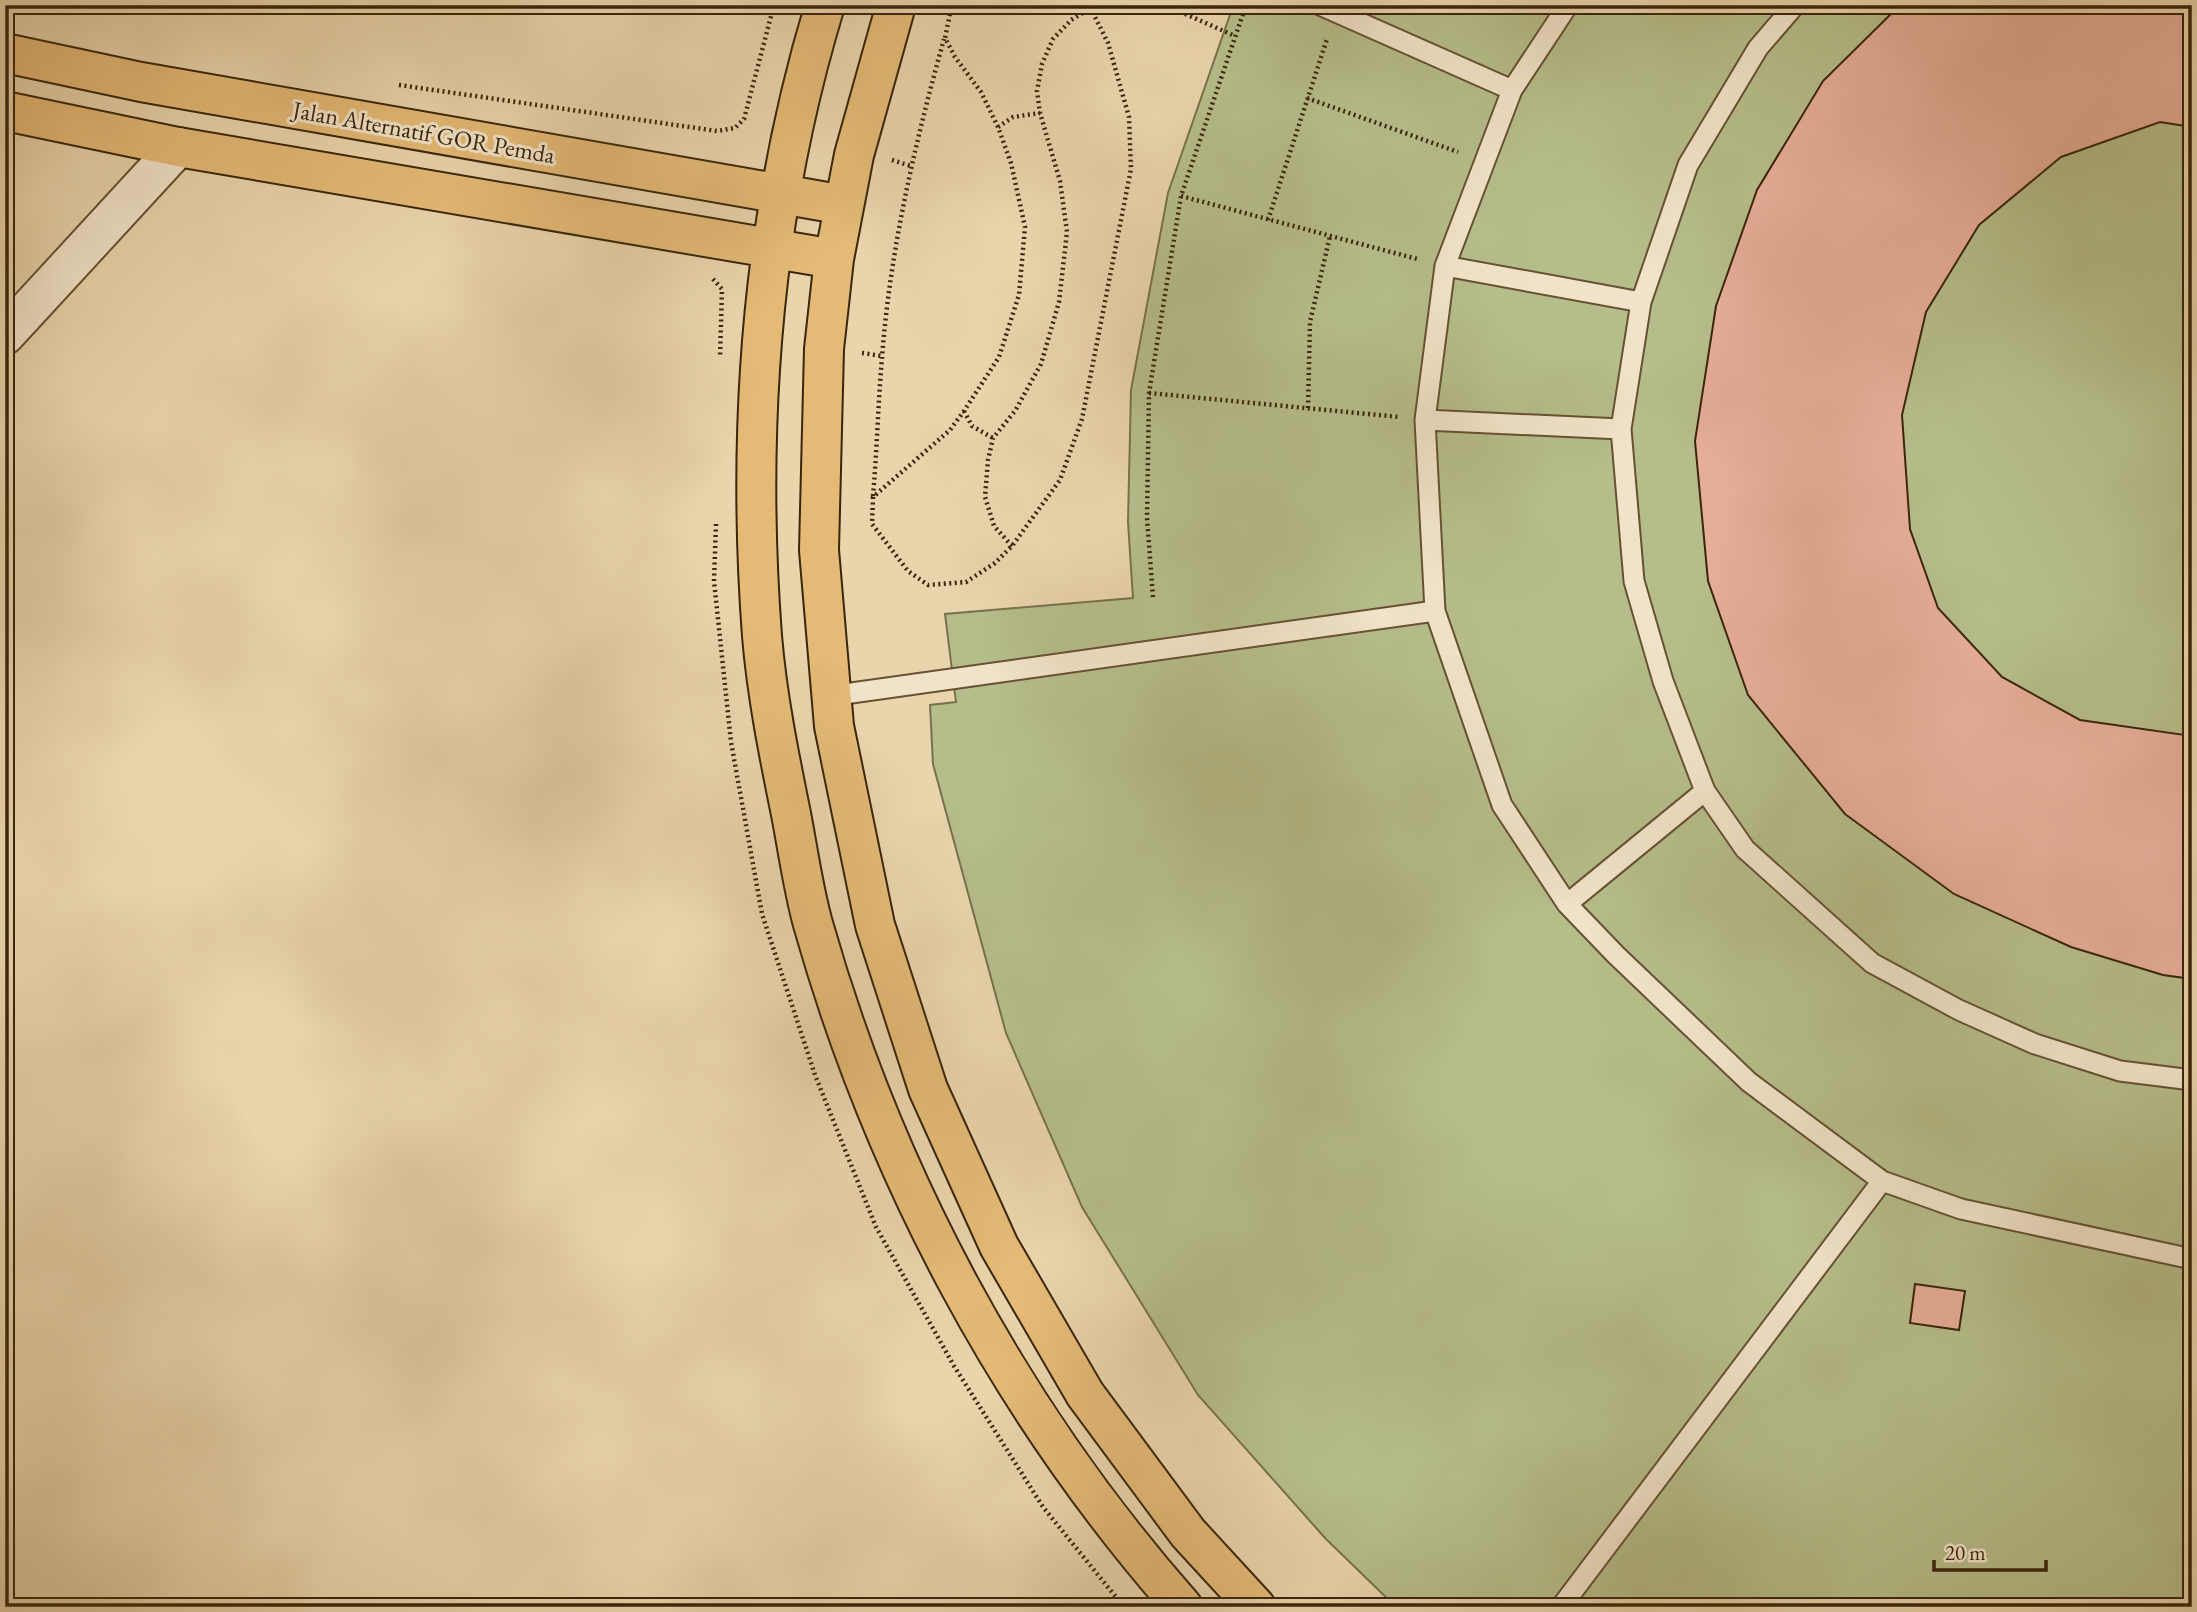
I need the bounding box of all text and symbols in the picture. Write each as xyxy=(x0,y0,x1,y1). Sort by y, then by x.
street label: Jalan Alternatif GOR Pemda xyxy=(289,93,558,170)
scale bar xyxy=(1934,1528,2046,1572)
text: 20 m xyxy=(1945,1539,1986,1566)

